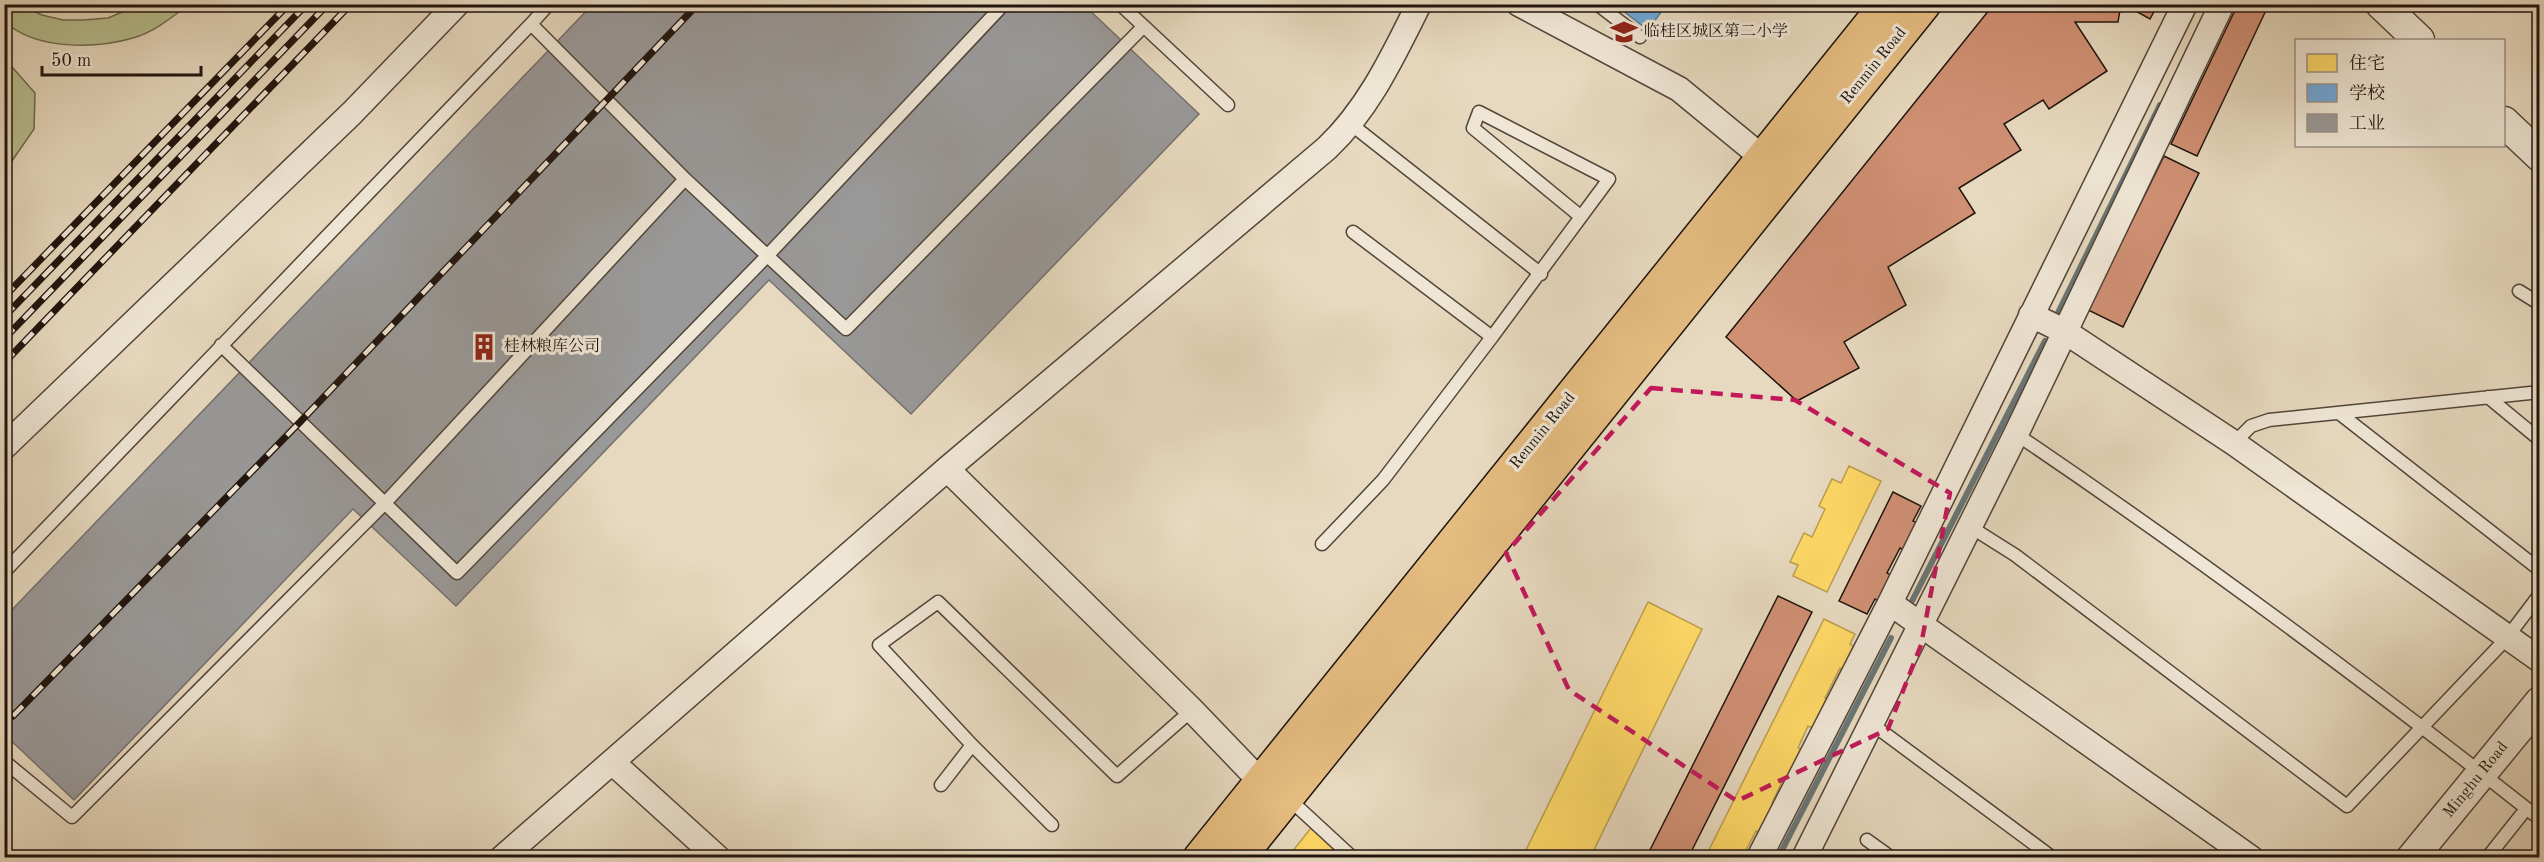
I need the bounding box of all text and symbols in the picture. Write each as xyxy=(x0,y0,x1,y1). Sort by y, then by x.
school or university icon: 临桂区城区第二小学 xyxy=(1609,17,1639,47)
place label: 临桂区城区第二小学 xyxy=(1644,22,1788,40)
street label: Renmin Road xyxy=(1838,25,1910,107)
scale bar xyxy=(42,39,201,77)
legend xyxy=(2295,39,2505,147)
text: 50 m xyxy=(51,52,91,70)
text: 住宅 xyxy=(2349,53,2385,73)
text: 学校 xyxy=(2349,83,2385,103)
text: 工业 xyxy=(2349,114,2385,133)
building icon: 桂林粮库公司 xyxy=(469,332,499,362)
place label: 桂林粮库公司 xyxy=(504,337,600,355)
street label: Renmin Road xyxy=(1507,390,1579,472)
street label: Minghu Road xyxy=(2441,739,2511,821)

